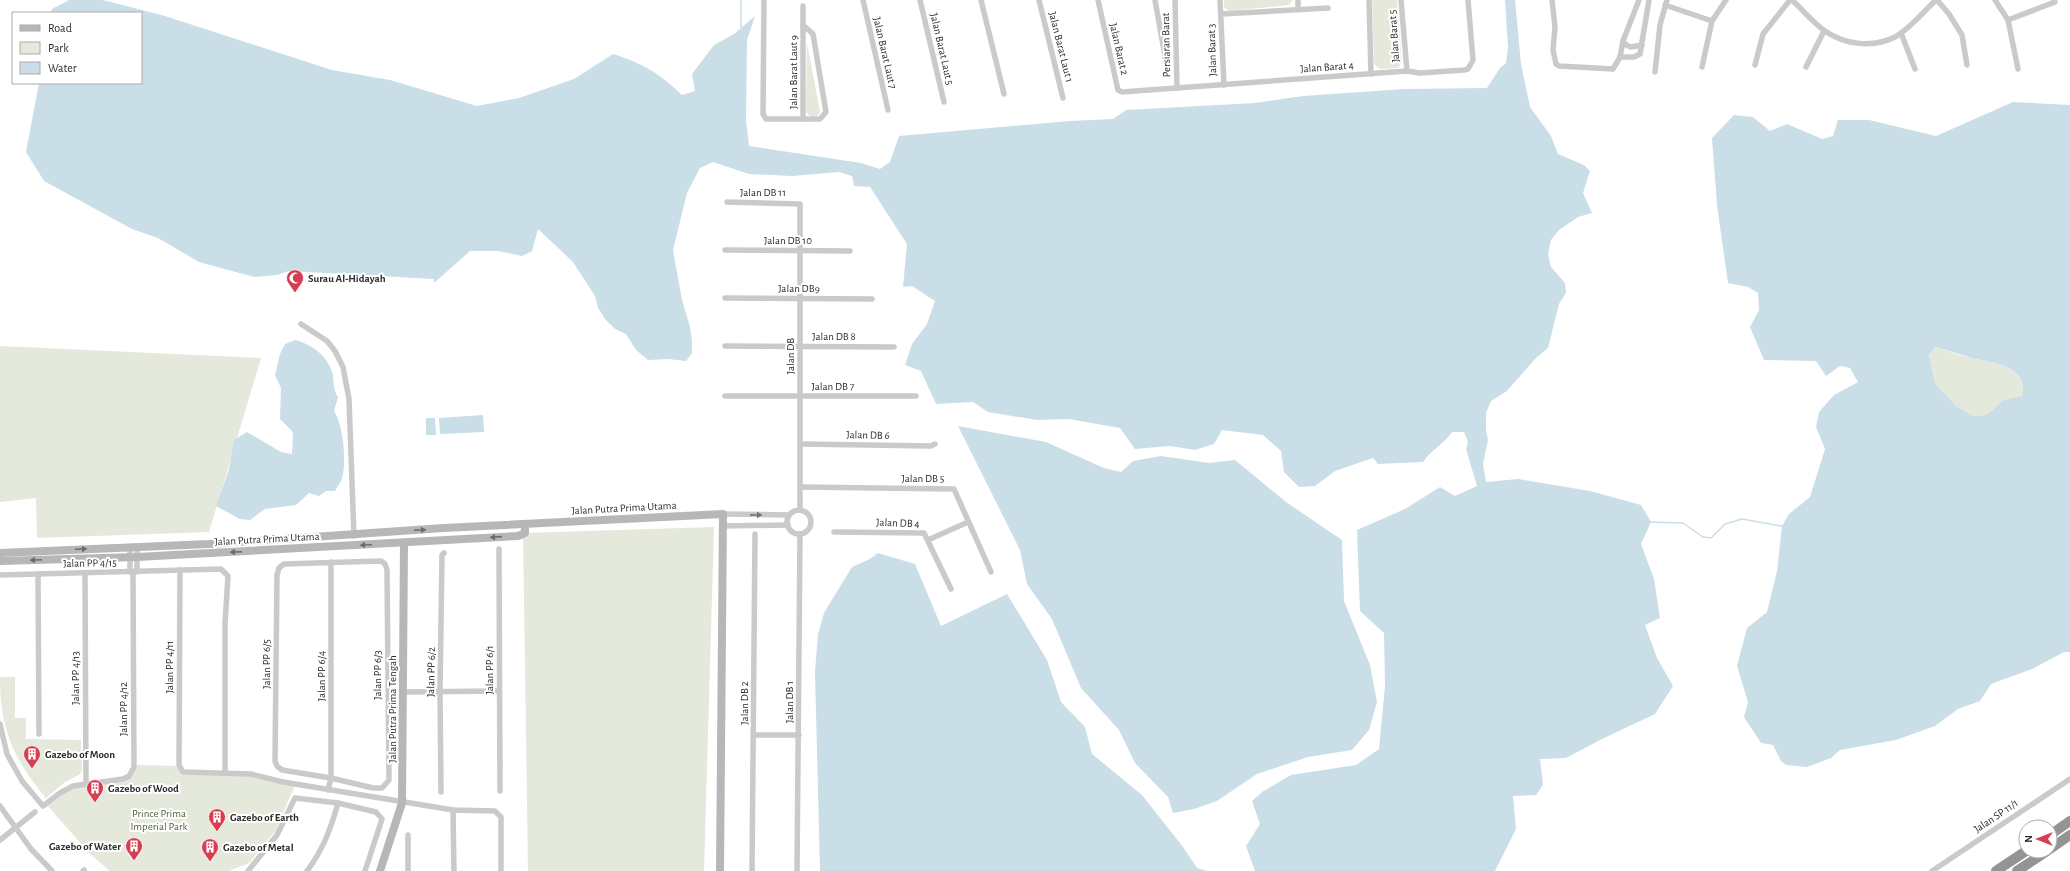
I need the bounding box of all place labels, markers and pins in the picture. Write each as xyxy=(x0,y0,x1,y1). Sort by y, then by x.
mosque icon: Surau Al-Hidayah xyxy=(285,268,305,293)
place label: Surau Al-Hidayah xyxy=(308,273,386,284)
building icon: Gazebo of Moon xyxy=(22,744,42,769)
place label: Gazebo of Moon xyxy=(45,749,115,760)
building icon: Gazebo of Wood xyxy=(85,778,105,803)
place label: Gazebo of Wood xyxy=(108,783,179,794)
building icon: Gazebo of Earth xyxy=(207,807,227,832)
place label: Gazebo of Earth xyxy=(230,812,299,823)
building icon: Gazebo of Water xyxy=(124,836,144,861)
building icon: Gazebo of Metal xyxy=(200,837,220,862)
place label: Gazebo of Water xyxy=(49,841,121,852)
place label: Gazebo of Metal xyxy=(223,842,294,853)

